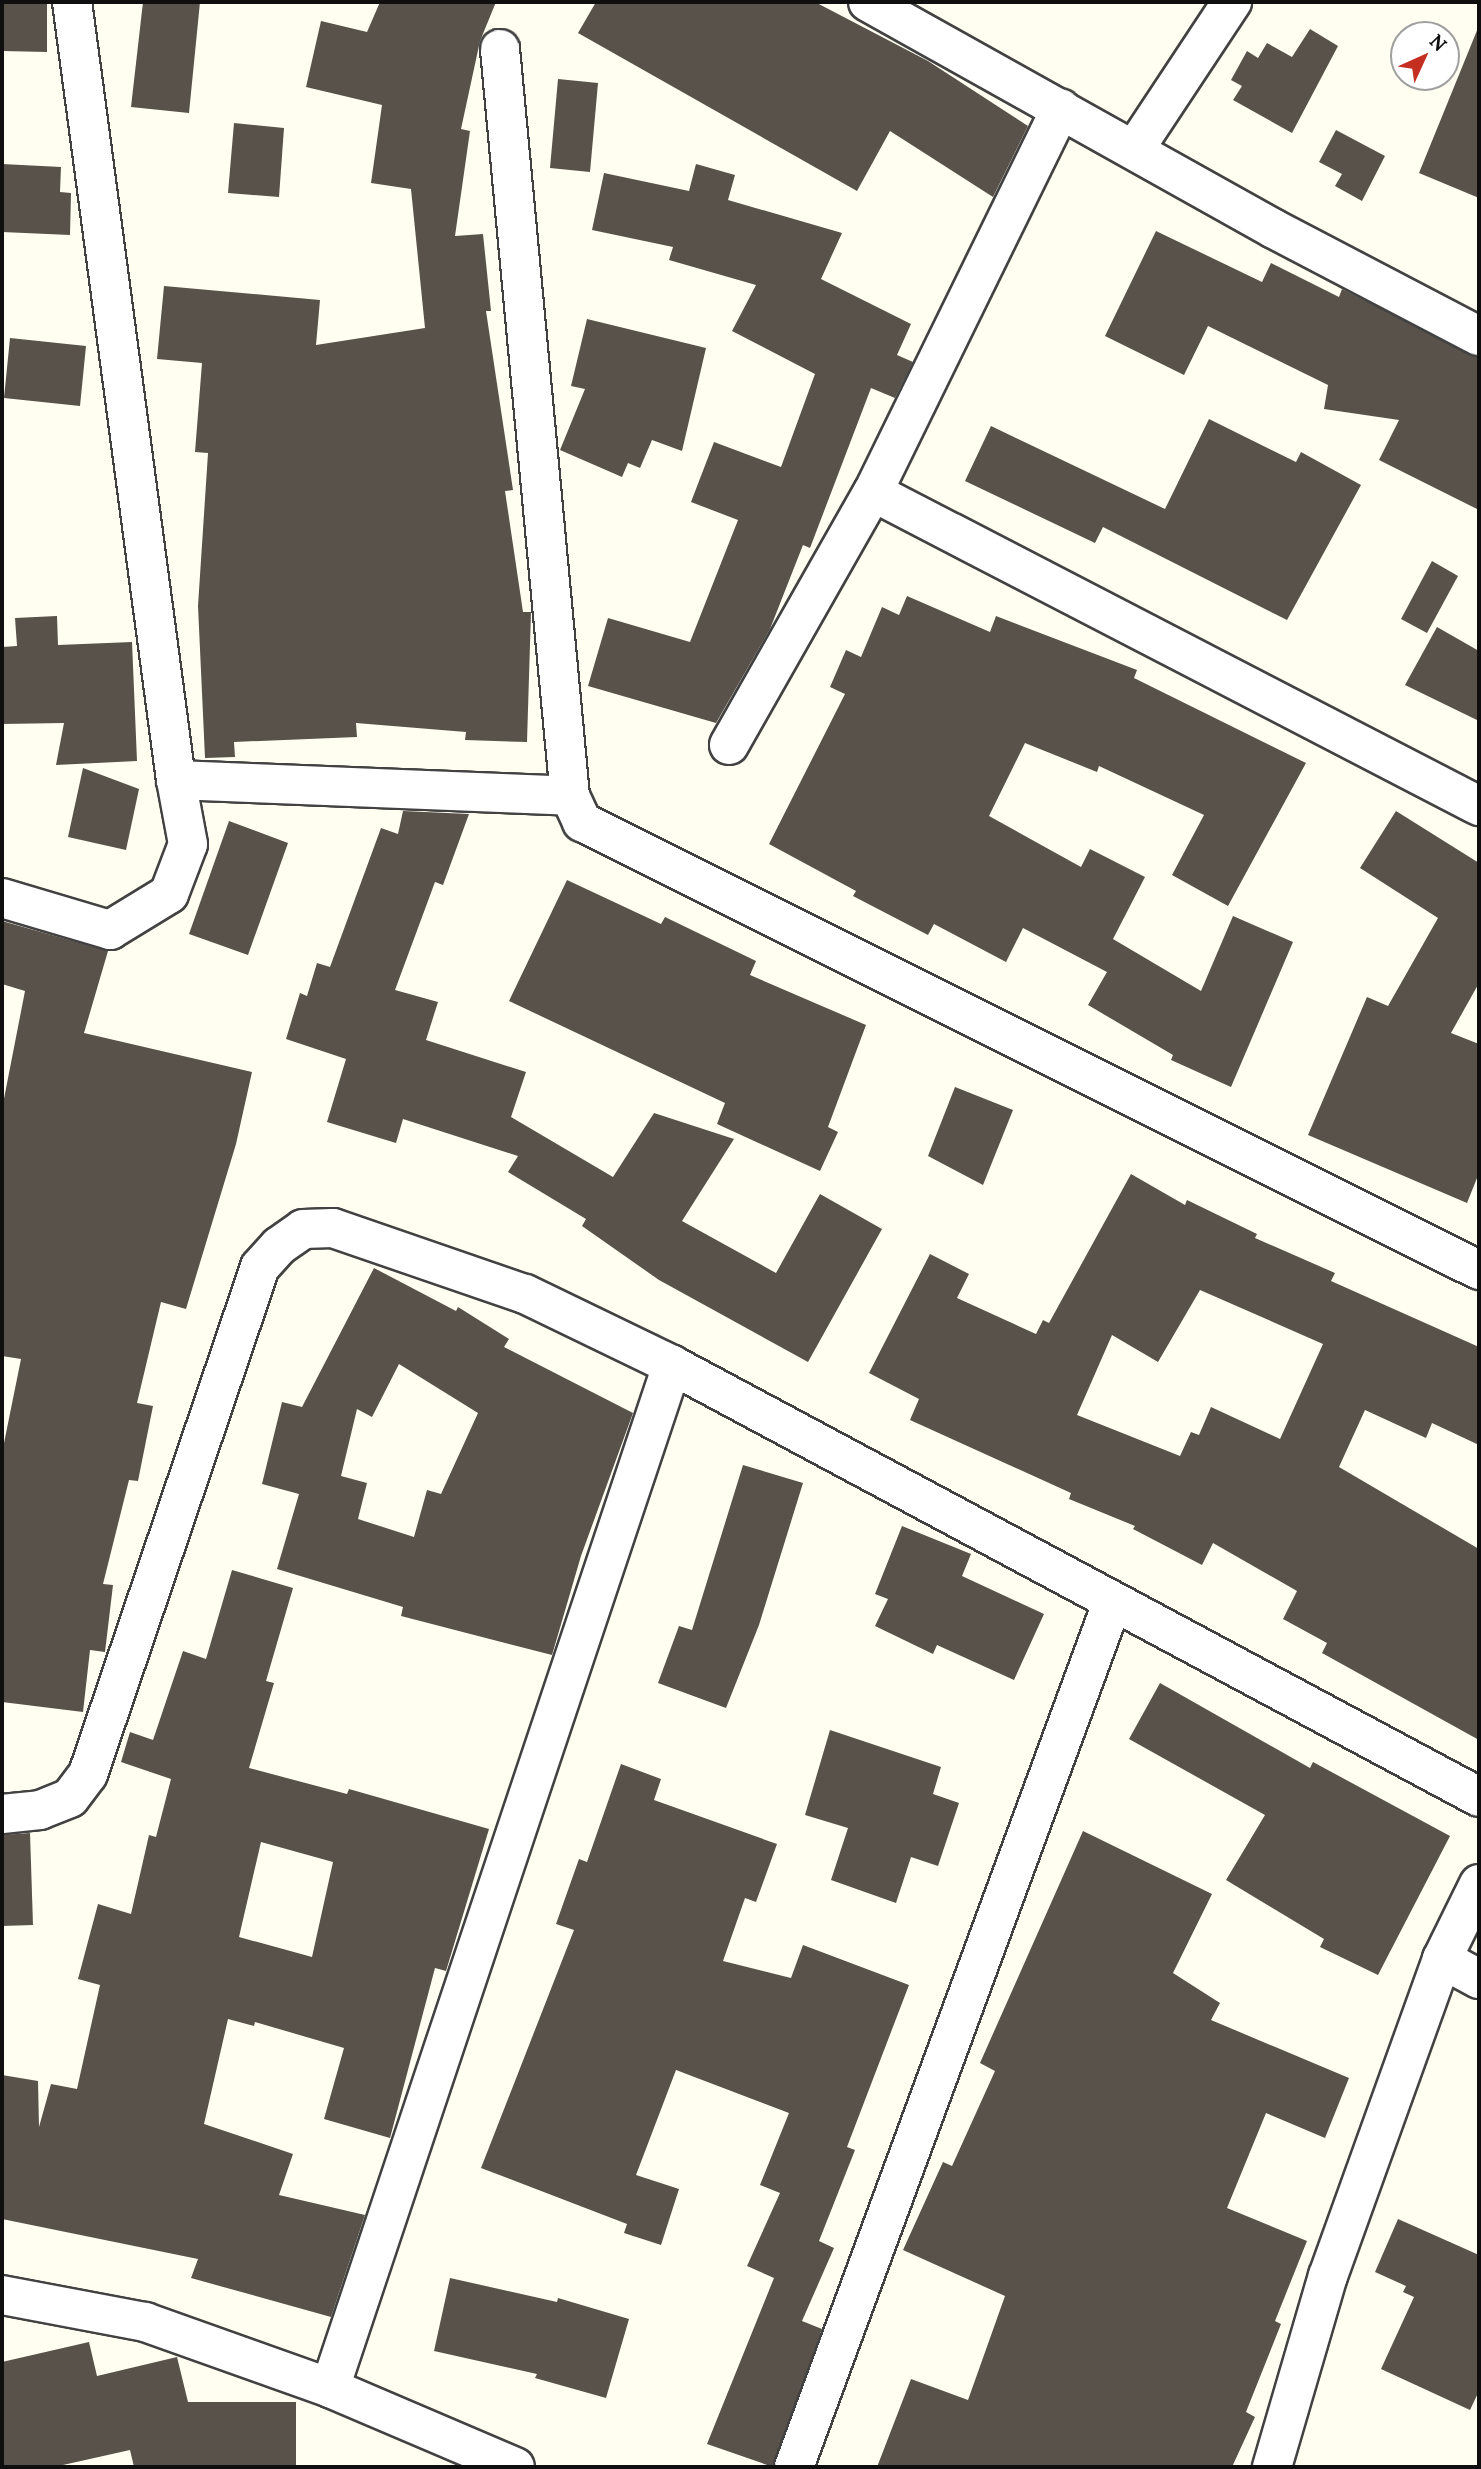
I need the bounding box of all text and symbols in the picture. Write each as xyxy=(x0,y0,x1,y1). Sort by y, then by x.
north arrow xyxy=(1390,21,1460,91)
text: N xyxy=(1425,29,1452,56)

